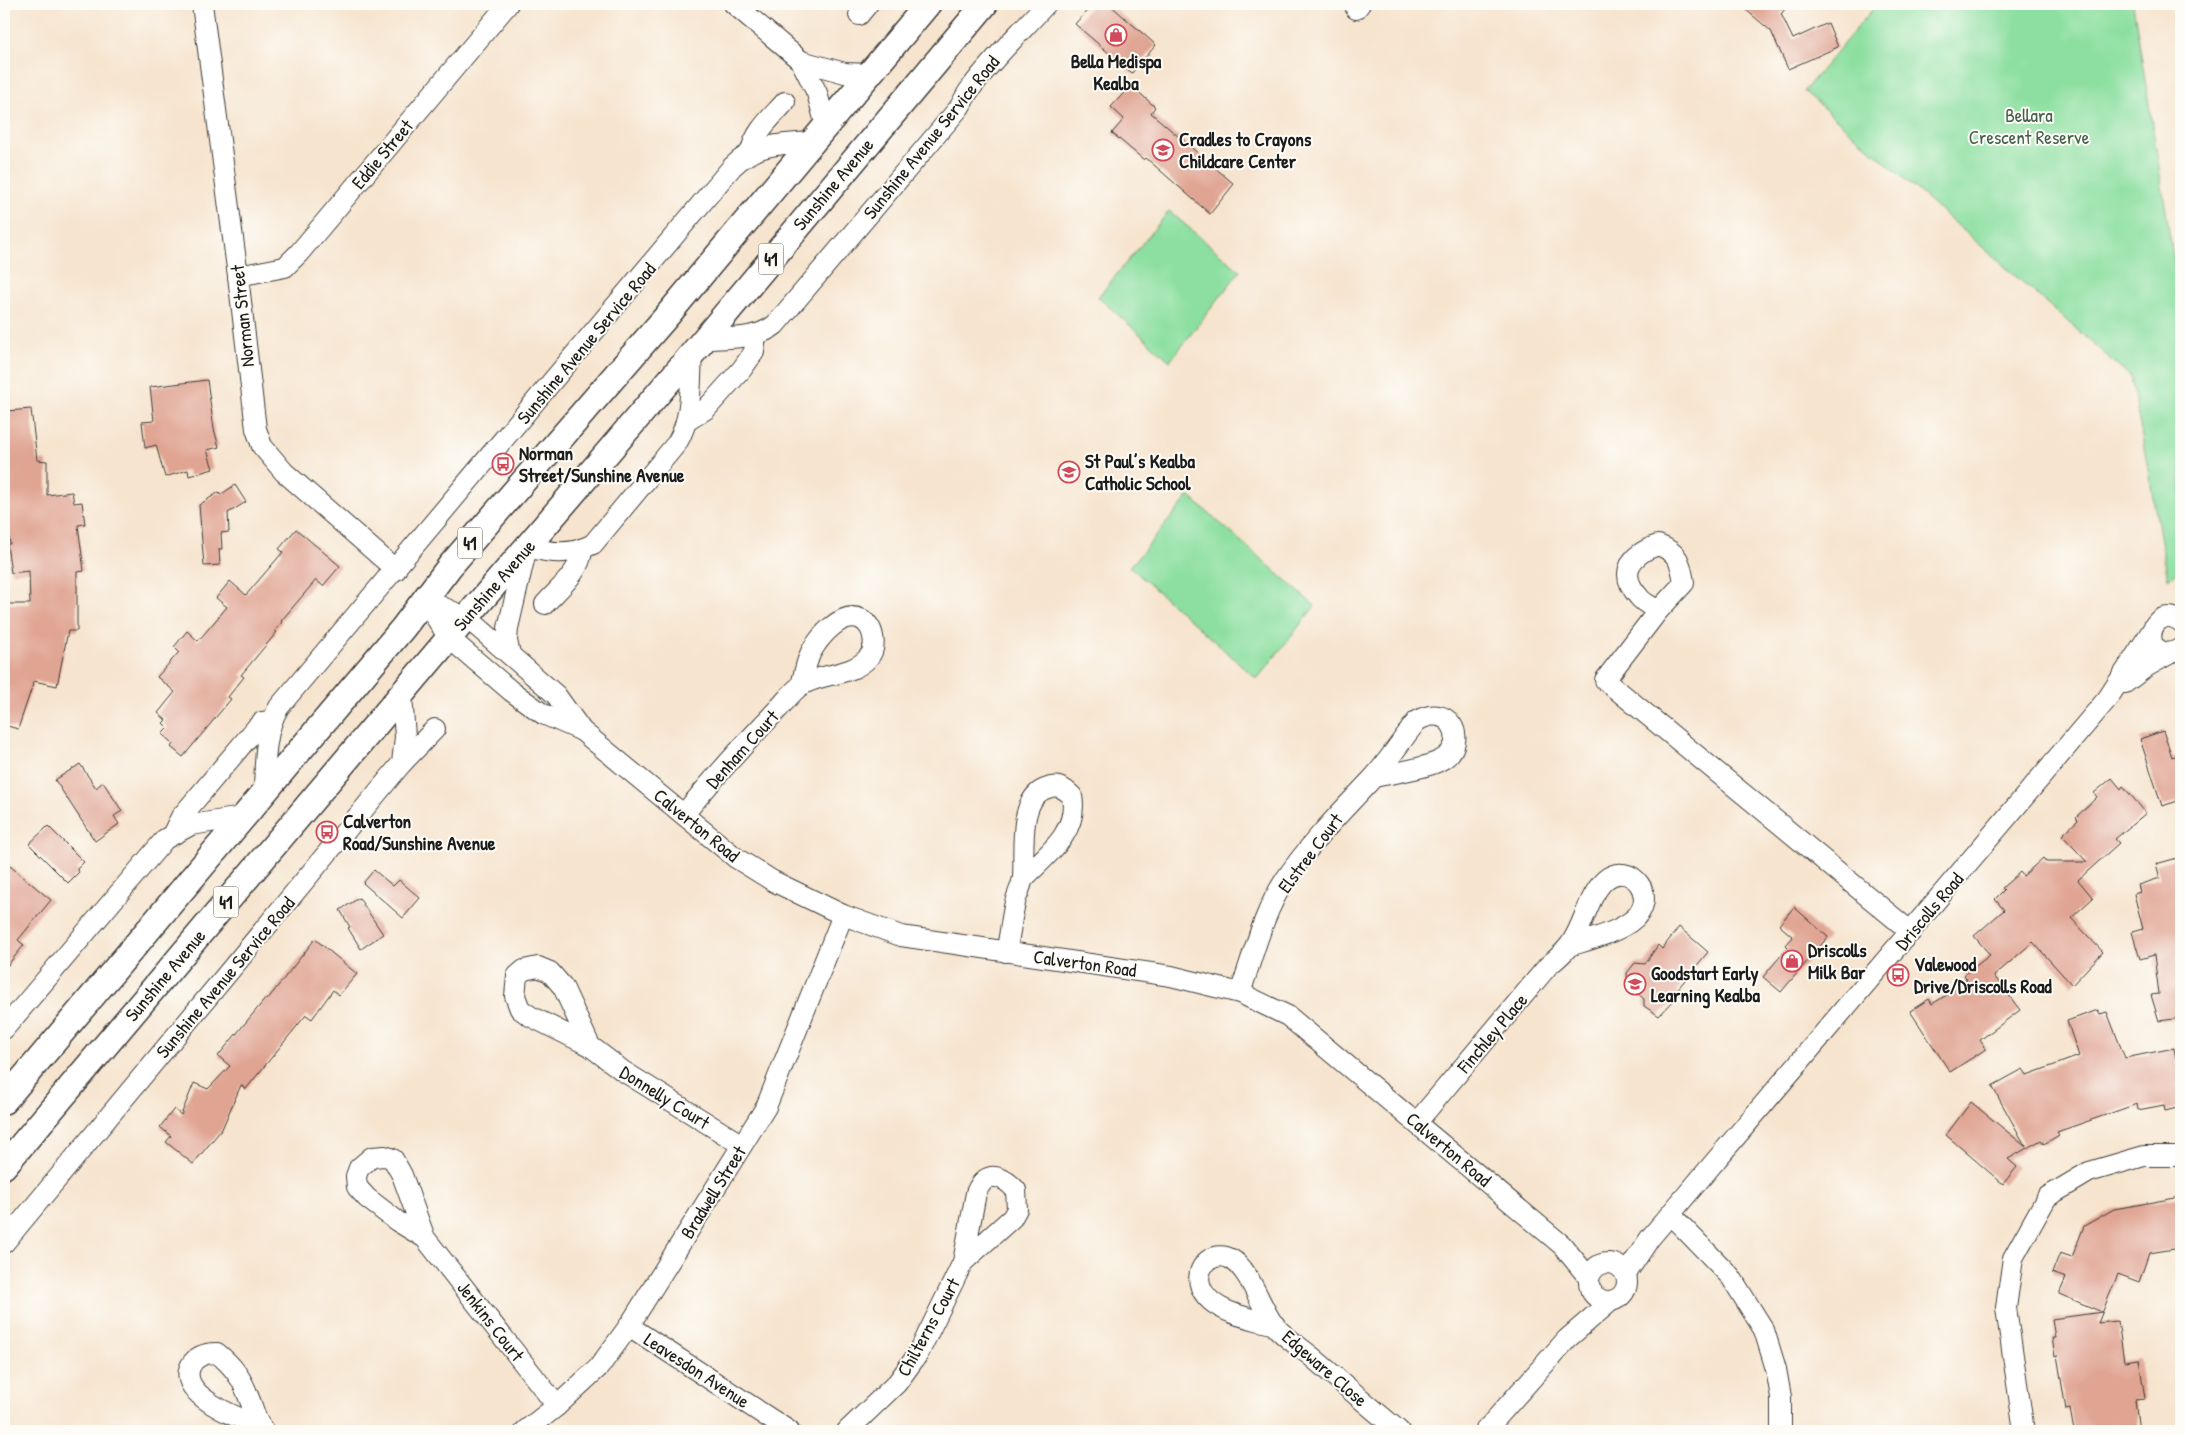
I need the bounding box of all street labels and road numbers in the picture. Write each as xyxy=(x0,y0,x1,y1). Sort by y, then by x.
street label: Sunshine Avenue Service Road xyxy=(857,49,1005,224)
street label: Eddie Street xyxy=(345,113,419,194)
street label: Sunshine Avenue xyxy=(787,132,880,236)
road number: 41 xyxy=(758,243,784,274)
street label: Sunshine Avenue Service Road xyxy=(511,256,662,429)
street label: Norman Street xyxy=(224,263,260,368)
road number: 41 xyxy=(458,528,482,558)
street label: Sunshine Avenue xyxy=(447,533,541,636)
street label: Denham Court xyxy=(700,704,785,794)
street label: Calverton Road xyxy=(649,782,746,868)
street label: Elstree Court xyxy=(1271,807,1349,898)
street label: Driscolls Road xyxy=(1889,866,1970,955)
road number: 41 xyxy=(214,886,238,918)
street label: Sunshine Avenue Service Road xyxy=(150,890,301,1063)
street label: Sunshine Avenue xyxy=(119,923,212,1027)
street label: Calverton Road xyxy=(1032,943,1139,983)
street label: Finchley Place xyxy=(1450,987,1533,1079)
street label: Donnelly Court xyxy=(615,1059,715,1135)
street label: Calverton Road xyxy=(1401,1106,1498,1193)
street label: Bradwell Street xyxy=(674,1140,752,1243)
street label: Chilterns Court xyxy=(890,1273,966,1381)
street label: Jenkins Court xyxy=(451,1276,531,1367)
street label: Edgeware Close xyxy=(1277,1324,1374,1413)
street label: Leavesdon Avenue xyxy=(639,1326,755,1414)

